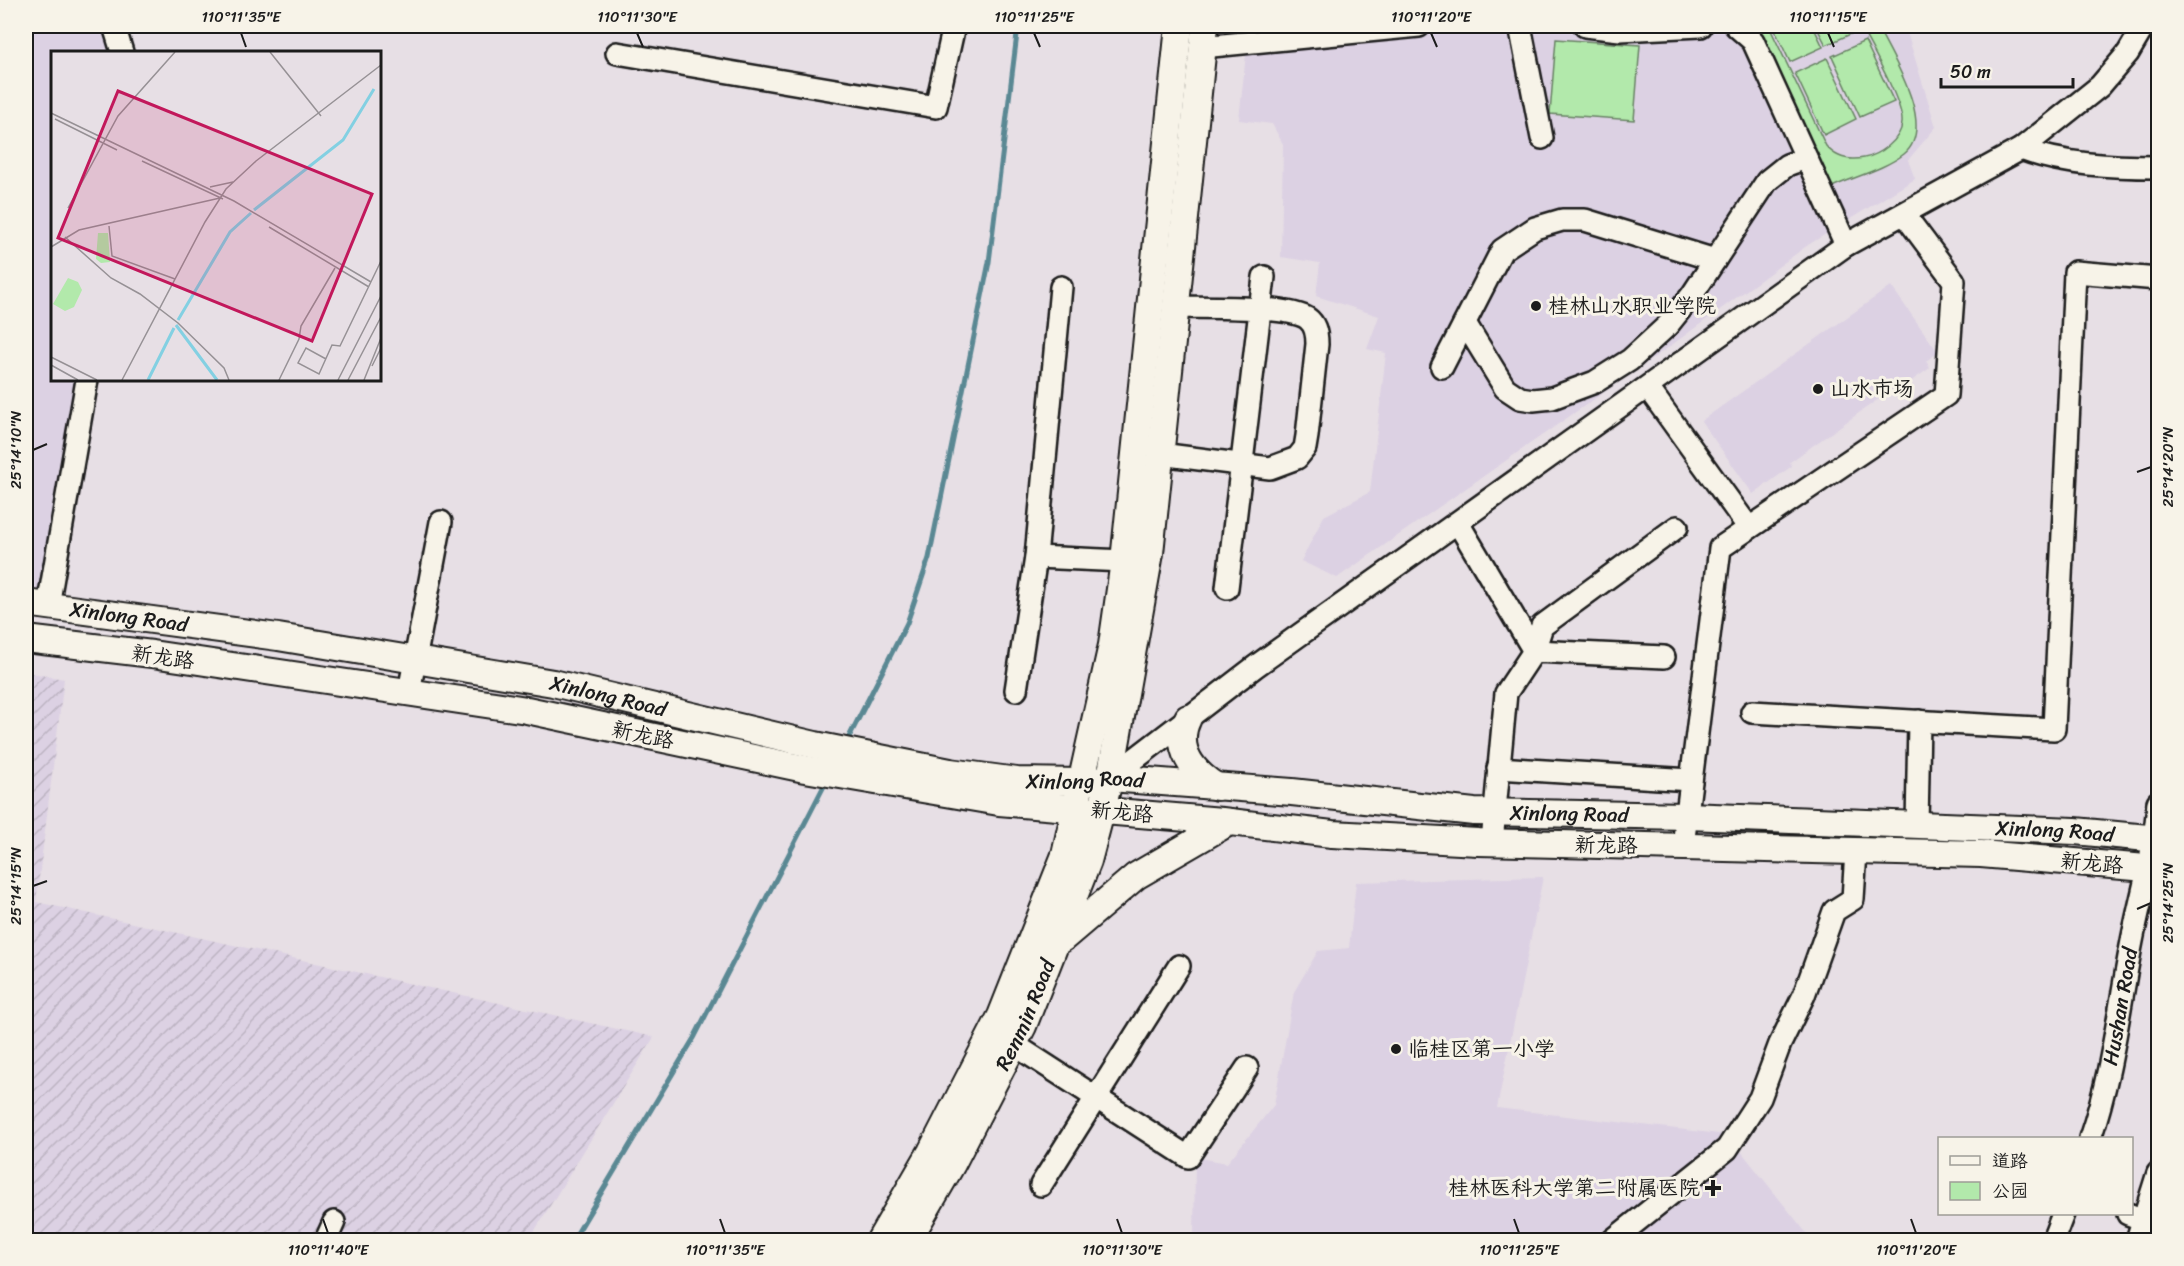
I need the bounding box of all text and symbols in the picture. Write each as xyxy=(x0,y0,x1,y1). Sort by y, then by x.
text: 110°11'35"E xyxy=(201,4,282,30)
text: 110°11'30"E xyxy=(597,4,678,30)
text: 110°11'25"E xyxy=(994,4,1075,30)
text: 110°11'20"E xyxy=(1391,4,1473,30)
text: 110°11'15"E xyxy=(1789,4,1868,30)
inset map xyxy=(51,51,381,381)
scale bar xyxy=(1941,51,2073,89)
text: 50 m xyxy=(1950,56,1991,88)
place label: 桂林山水职业学院 xyxy=(1548,287,1716,325)
marker: 桂林山水职业学院 xyxy=(1529,299,1543,313)
place label: 山水市场 xyxy=(1830,370,1914,408)
marker: 山水市场 xyxy=(1811,382,1825,396)
text: 25°14'10"N xyxy=(3,410,29,489)
text: 25°14'20"N xyxy=(2155,426,2181,507)
street label: Xinlong Road xyxy=(67,590,192,644)
street label: 新龙路 xyxy=(129,634,197,680)
street label: Xinlong Road xyxy=(545,664,672,729)
street label: 新龙路 xyxy=(608,710,678,760)
street label: Xinlong Road xyxy=(1025,759,1148,801)
street label: 新龙路 xyxy=(1089,790,1155,834)
street label: Xinlong Road xyxy=(1509,794,1631,834)
street label: Xinlong Road xyxy=(1994,809,2118,854)
street label: 新龙路 xyxy=(1574,825,1638,865)
street label: 新龙路 xyxy=(2059,841,2125,885)
text: 25°14'15"N xyxy=(3,846,29,925)
text: 25°14'25"N xyxy=(2155,862,2181,943)
street label: Hushan Road xyxy=(2091,943,2150,1069)
street label: Renmin Road xyxy=(984,952,1067,1078)
place label: 临桂区第一小学 xyxy=(1408,1030,1555,1068)
marker: 临桂区第一小学 xyxy=(1389,1042,1403,1056)
legend xyxy=(1938,1137,2133,1215)
text: 道路 xyxy=(1992,1145,2028,1177)
place label: 桂林医科大学第二附属医院 xyxy=(1448,1169,1700,1207)
text: 公园 xyxy=(1992,1175,2028,1207)
marker: 桂林医科大学第二附属医院 xyxy=(1704,1179,1722,1197)
text: 110°11'40"E xyxy=(288,1237,370,1263)
text: 110°11'35"E xyxy=(685,1237,766,1263)
text: 110°11'30"E xyxy=(1082,1237,1163,1263)
text: 110°11'25"E xyxy=(1479,1237,1560,1263)
text: 110°11'20"E xyxy=(1876,1237,1958,1263)

